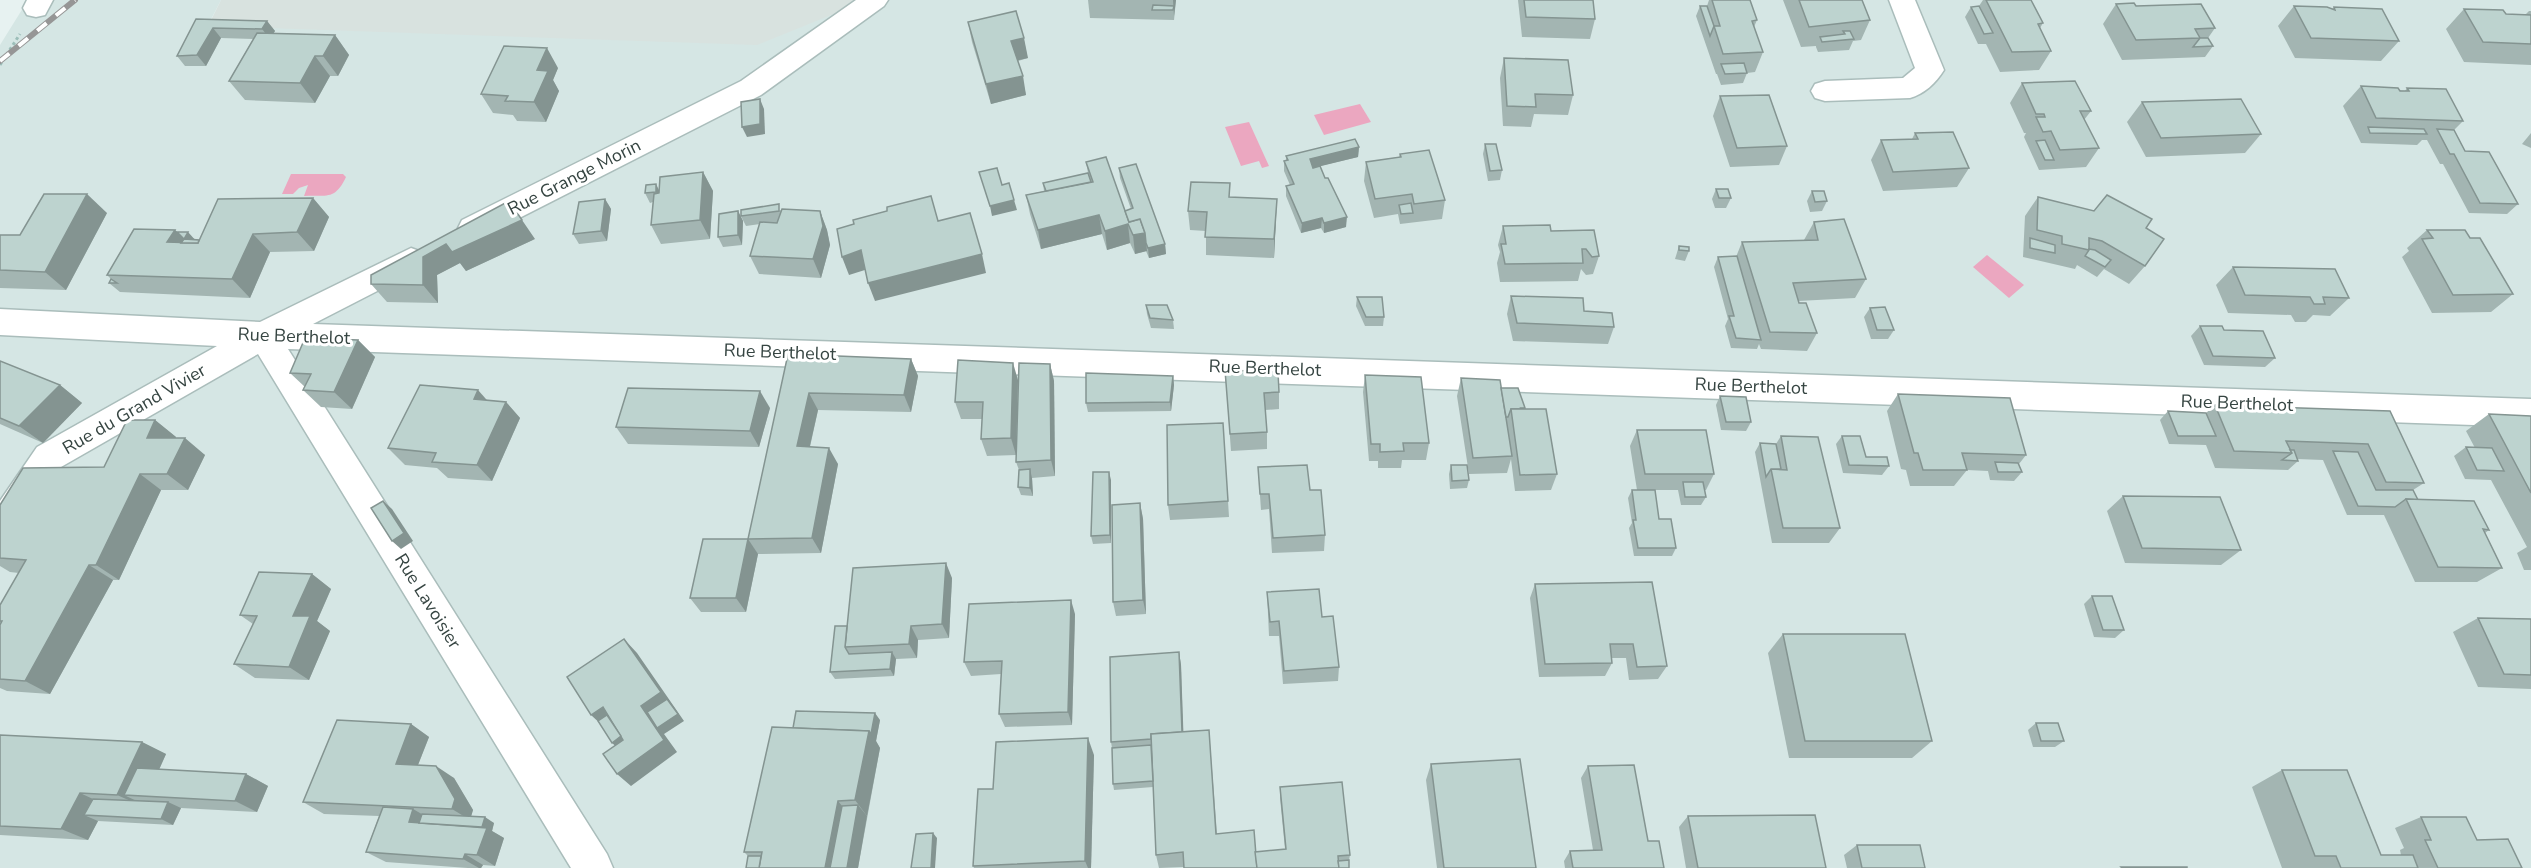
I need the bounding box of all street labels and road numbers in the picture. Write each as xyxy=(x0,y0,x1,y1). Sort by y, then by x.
street label: Rue Grange Morin xyxy=(503,133,645,221)
street label: Rue Berthelot xyxy=(237,322,351,350)
street label: Rue Berthelot xyxy=(723,338,837,366)
street label: Rue Berthelot xyxy=(1208,354,1322,382)
street label: Rue du Grand Vivier xyxy=(58,358,211,460)
street label: Rue Berthelot xyxy=(1694,372,1808,400)
street label: Rue Berthelot xyxy=(2180,389,2294,417)
street label: Rue Lavoisier xyxy=(389,549,467,654)

